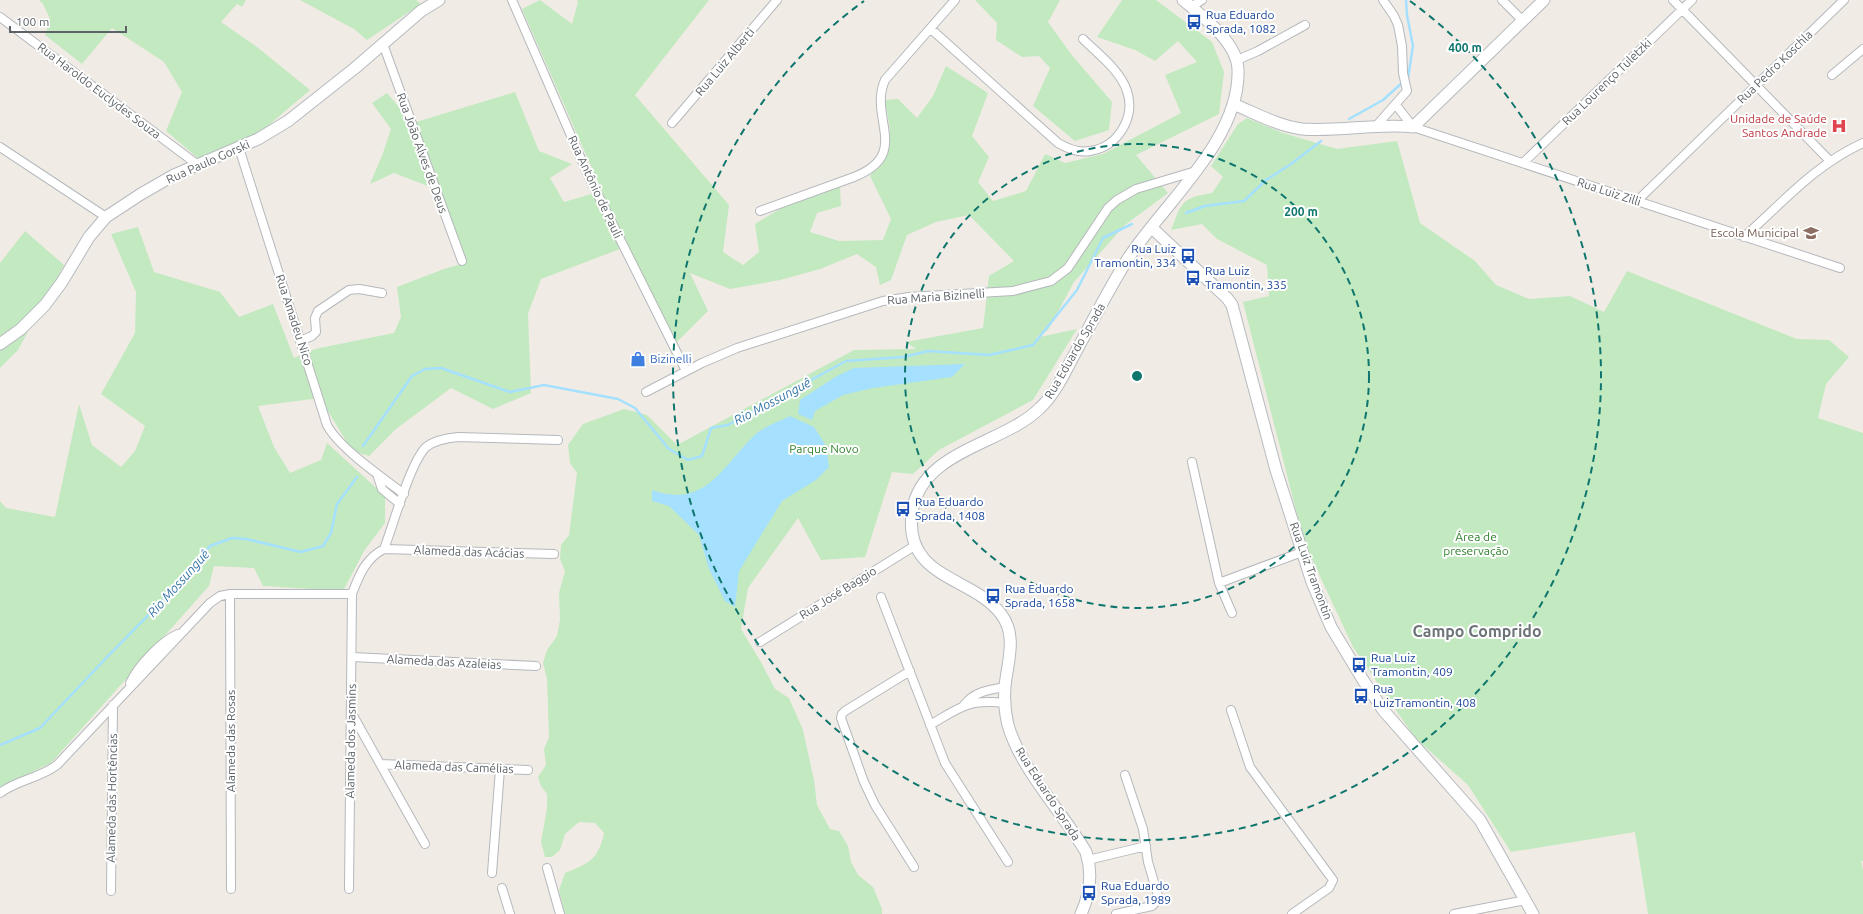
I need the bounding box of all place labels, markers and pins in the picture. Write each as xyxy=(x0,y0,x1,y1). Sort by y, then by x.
place label: Rua Eduardo Sprada, 1082 xyxy=(1206,8,1276,35)
bus stop icon: Rua Eduardo Sprada, 1082 xyxy=(1185,13,1203,31)
place label: Unidade de Saúde Santos Andrade xyxy=(1730,112,1827,139)
hospital icon: Unidade de Saúde Santos Andrade xyxy=(1830,117,1848,135)
school or university icon: Escola Municipal xyxy=(1802,224,1820,242)
place label: Escola Municipal xyxy=(1711,226,1799,239)
place label: Rua Luiz Tramontin, 334 xyxy=(1094,242,1176,269)
bus stop icon: Rua Luiz Tramontin, 334 xyxy=(1179,247,1197,265)
place label: Rua Luiz Tramontin, 335 xyxy=(1205,264,1287,291)
bus stop icon: Rua Luiz Tramontin, 335 xyxy=(1184,269,1202,287)
shop icon: Bizinelli xyxy=(629,350,647,368)
place label: Bizinelli xyxy=(650,352,692,365)
centre of rings xyxy=(1130,369,1144,383)
place label: Rua Eduardo Sprada, 1408 xyxy=(915,495,985,522)
bus stop icon: Rua Eduardo Sprada, 1408 xyxy=(894,500,912,518)
place label: Rua Eduardo Sprada, 1658 xyxy=(1005,582,1075,609)
bus stop icon: Rua Eduardo Sprada, 1658 xyxy=(984,587,1002,605)
place label: Rua Luiz Tramontin, 409 xyxy=(1371,651,1453,678)
bus stop icon: Rua Luiz Tramontin, 409 xyxy=(1350,656,1368,674)
place label: Rua LuizTramontin, 408 xyxy=(1373,682,1476,709)
bus stop icon: Rua LuizTramontin, 408 xyxy=(1352,687,1370,705)
place label: Rua Eduardo Sprada, 1989 xyxy=(1101,879,1171,906)
bus stop icon: Rua Eduardo Sprada, 1989 xyxy=(1080,884,1098,902)

